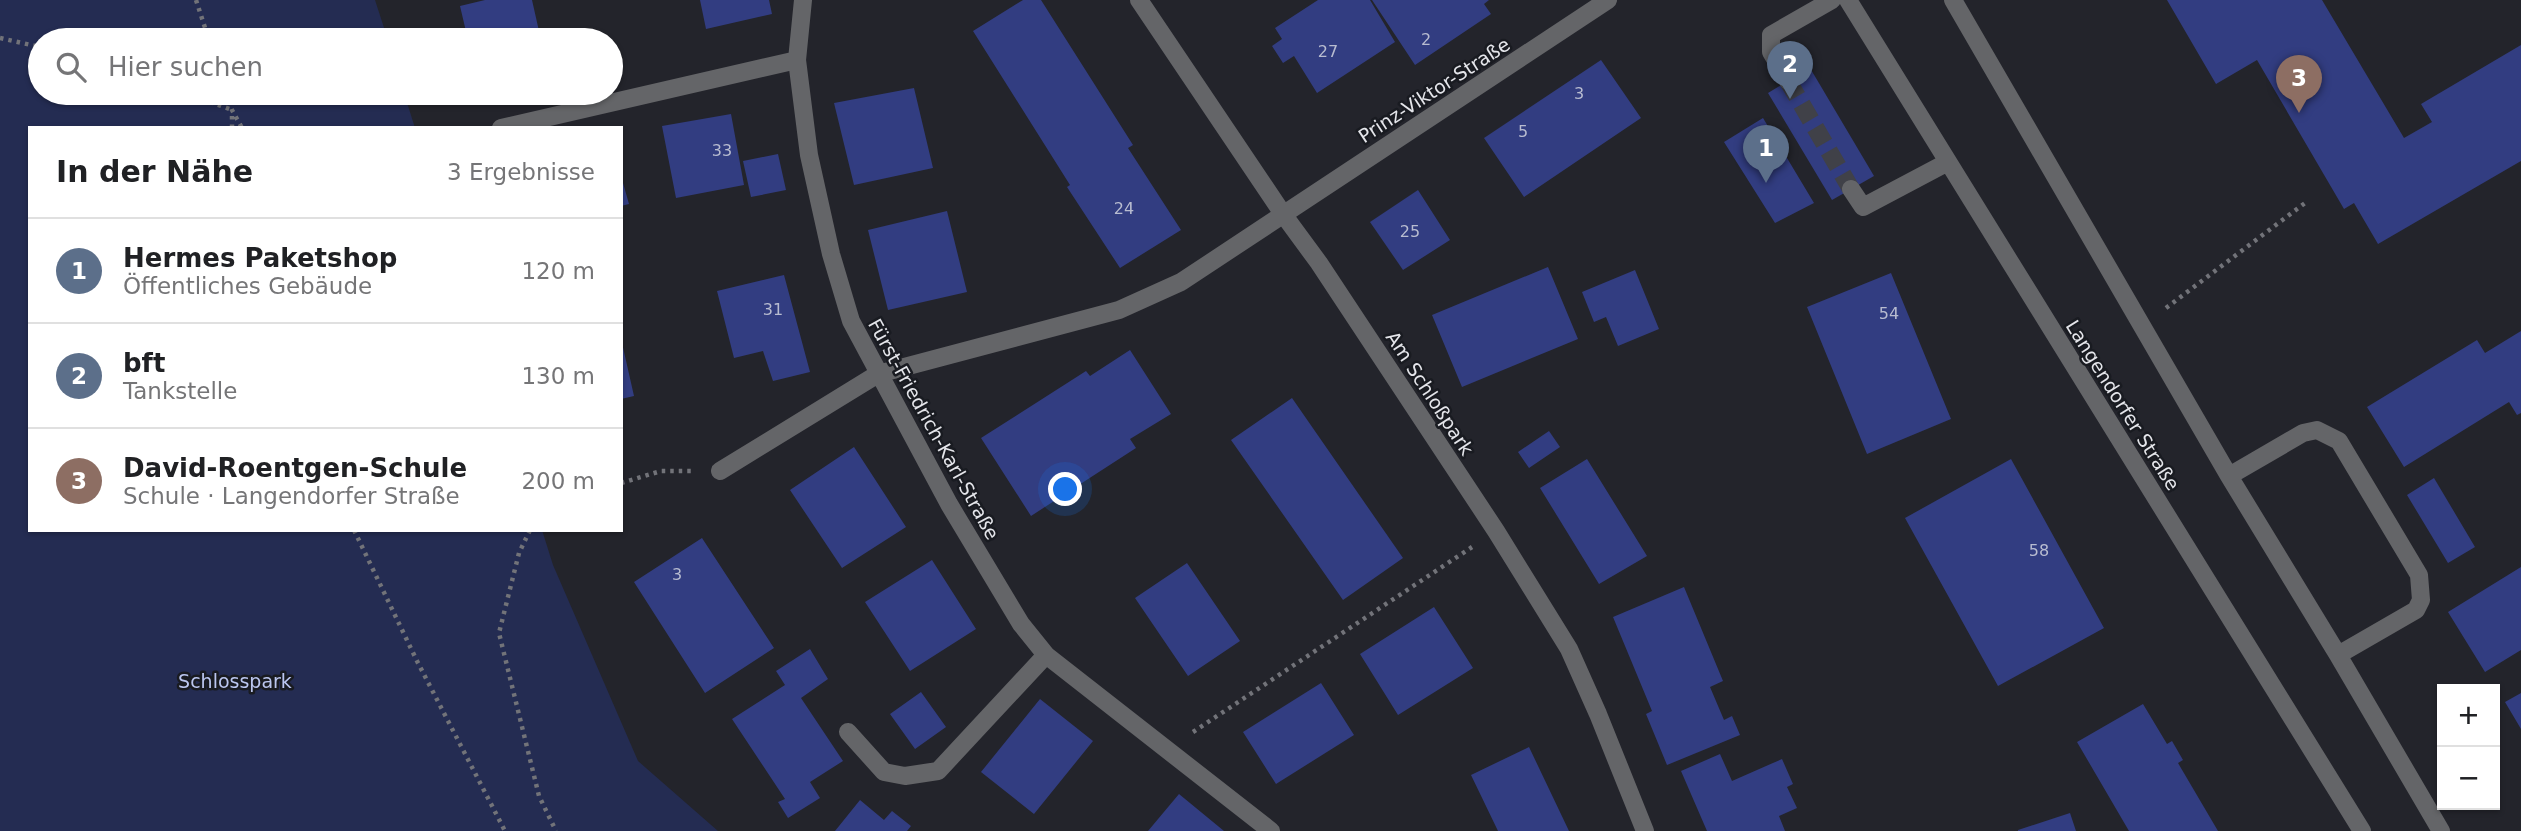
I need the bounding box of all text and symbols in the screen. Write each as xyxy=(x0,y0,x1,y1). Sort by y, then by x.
search box xyxy=(28,28,623,105)
house number: 2 xyxy=(1421,30,1431,49)
street label: Prinz-Viktor-Straße xyxy=(1354,33,1514,147)
pin: 2 xyxy=(1767,41,1813,99)
house number: 27 xyxy=(1318,42,1338,61)
icon: search xyxy=(52,48,90,86)
text: Hier suchen xyxy=(108,52,263,82)
pin: 3 xyxy=(2276,55,2322,113)
house number: 3 xyxy=(1574,84,1584,103)
house number: 5 xyxy=(1518,122,1528,141)
pin: 1 xyxy=(1743,125,1789,183)
house number: 33 xyxy=(712,141,732,160)
text: In der Nähe xyxy=(56,154,253,189)
text: 3 Ergebnisse xyxy=(447,159,595,185)
house number: 24 xyxy=(1114,199,1134,218)
house number: 25 xyxy=(1400,222,1420,241)
text: Hermes Paketshop xyxy=(123,243,398,273)
text: 1 xyxy=(71,258,87,284)
text: 120 m xyxy=(521,258,595,284)
text: Öffentliches Gebäude xyxy=(123,273,372,299)
house number: 31 xyxy=(763,300,783,319)
house number: 54 xyxy=(1879,304,1899,323)
street label: Fürst-Friedrich-Karl-Straße xyxy=(864,315,1004,543)
street label: Langendorfer Straße xyxy=(2062,316,2184,494)
street label: Am Schloßpark xyxy=(1382,327,1478,459)
text: bft xyxy=(123,348,165,378)
text: 2 xyxy=(71,363,87,389)
text: 130 m xyxy=(521,363,595,389)
text: Tankstelle xyxy=(123,378,237,404)
text: David-Roentgen-Schule xyxy=(123,453,467,483)
text: 3 xyxy=(71,468,87,494)
text: 200 m xyxy=(521,468,595,494)
your location xyxy=(1048,472,1082,506)
text: Schule · Langendorfer Straße xyxy=(123,483,460,509)
house number: 58 xyxy=(2029,541,2049,560)
house number: 3 xyxy=(672,565,682,584)
park label: Schlosspark xyxy=(178,670,292,692)
map controls xyxy=(2437,684,2500,810)
button: + xyxy=(2437,684,2500,747)
button: − xyxy=(2437,747,2500,810)

